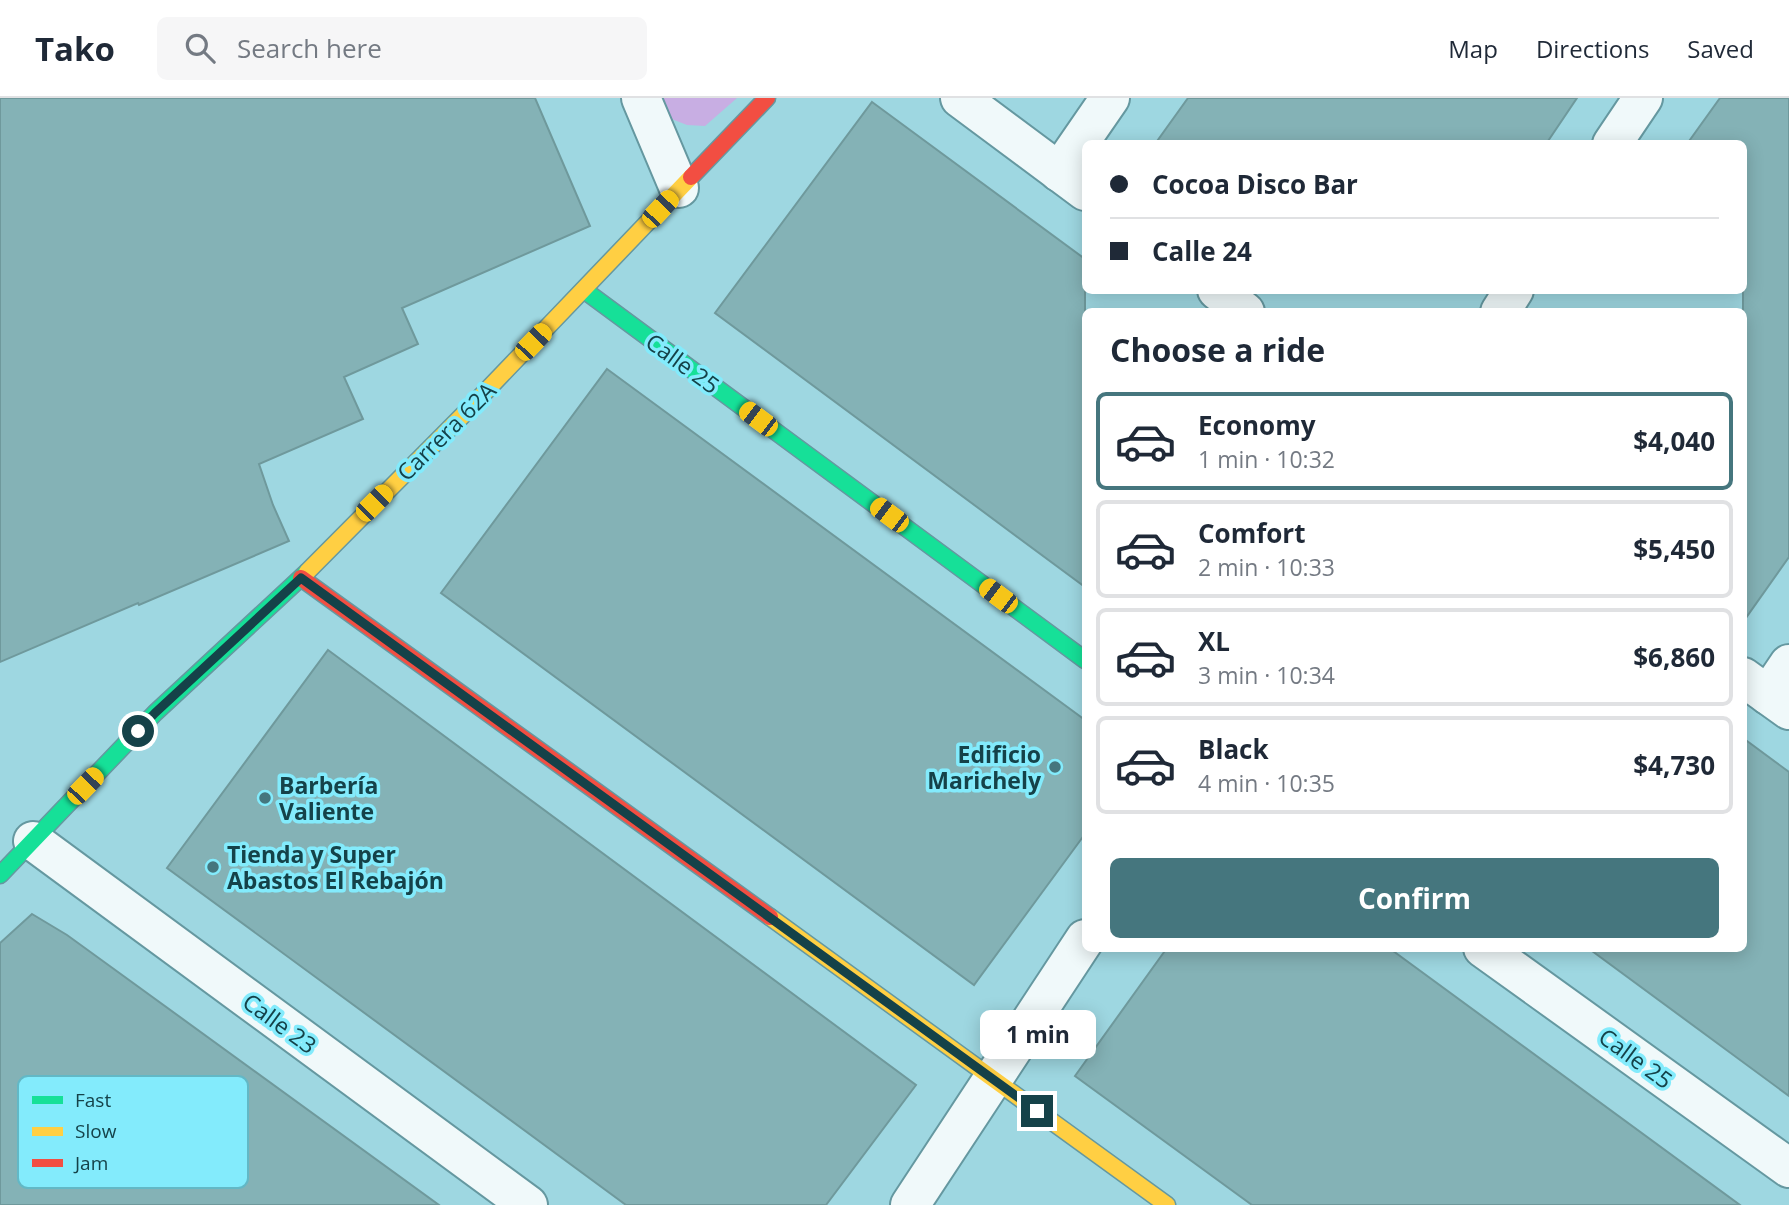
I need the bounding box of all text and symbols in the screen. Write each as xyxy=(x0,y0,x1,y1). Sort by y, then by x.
search box xyxy=(157,17,647,80)
text: Tako xyxy=(35,26,115,71)
icon: search xyxy=(181,29,219,67)
text: Search here xyxy=(237,30,382,66)
text: Map xyxy=(1448,32,1498,65)
text: Directions xyxy=(1536,32,1649,65)
text: Saved xyxy=(1687,32,1754,65)
text: Cocoa Disco Bar xyxy=(1152,166,1358,202)
car xyxy=(638,186,683,232)
text: Calle 24 xyxy=(1152,233,1252,269)
car xyxy=(511,320,556,364)
street label: Calle 25 xyxy=(640,325,726,401)
text: Choose a ride xyxy=(1110,328,1325,371)
street label: Carrera 62A xyxy=(389,374,503,488)
car xyxy=(735,398,782,440)
text: Economy xyxy=(1198,407,1316,443)
icon: car xyxy=(1114,410,1177,473)
text: $4,040 xyxy=(1633,423,1715,459)
text: 1 min · 10:32 xyxy=(1198,443,1335,475)
car xyxy=(352,481,397,525)
car xyxy=(866,494,913,536)
text: Comfort xyxy=(1198,515,1305,551)
icon: car xyxy=(1114,518,1177,581)
text: $5,450 xyxy=(1633,531,1715,567)
text: 2 min · 10:33 xyxy=(1198,551,1335,583)
car xyxy=(975,575,1022,617)
text: XL xyxy=(1198,623,1230,659)
icon: car xyxy=(1114,626,1177,689)
text: $6,860 xyxy=(1633,639,1715,675)
text: 3 min · 10:34 xyxy=(1198,659,1335,691)
route start xyxy=(122,715,154,747)
text: Black xyxy=(1198,731,1269,767)
icon: car xyxy=(1114,734,1177,797)
place label: Edificio Marichely xyxy=(927,738,1042,796)
text: $4,730 xyxy=(1633,747,1715,783)
marker: Edificio Marichely xyxy=(1047,759,1063,775)
car xyxy=(63,764,108,808)
text: 4 min · 10:35 xyxy=(1198,767,1335,799)
place label: Barbería Valiente xyxy=(279,769,378,827)
marker: Barbería Valiente xyxy=(257,790,273,806)
place label: Tienda y Super Abastos El Rebajón xyxy=(227,838,444,896)
button: Confirm xyxy=(1110,858,1719,938)
marker: Tienda y Super Abastos El Rebajón xyxy=(205,859,221,875)
street label: Calle 23 xyxy=(237,985,323,1061)
callout: 1 min xyxy=(979,1010,1095,1058)
text: 1 min xyxy=(1006,1018,1070,1050)
street label: Calle 25 xyxy=(1593,1020,1679,1096)
legend xyxy=(18,1076,248,1188)
text: Fast xyxy=(75,1087,111,1113)
route end xyxy=(1021,1095,1053,1127)
text: Slow xyxy=(75,1118,117,1144)
text: Jam xyxy=(73,1150,108,1176)

